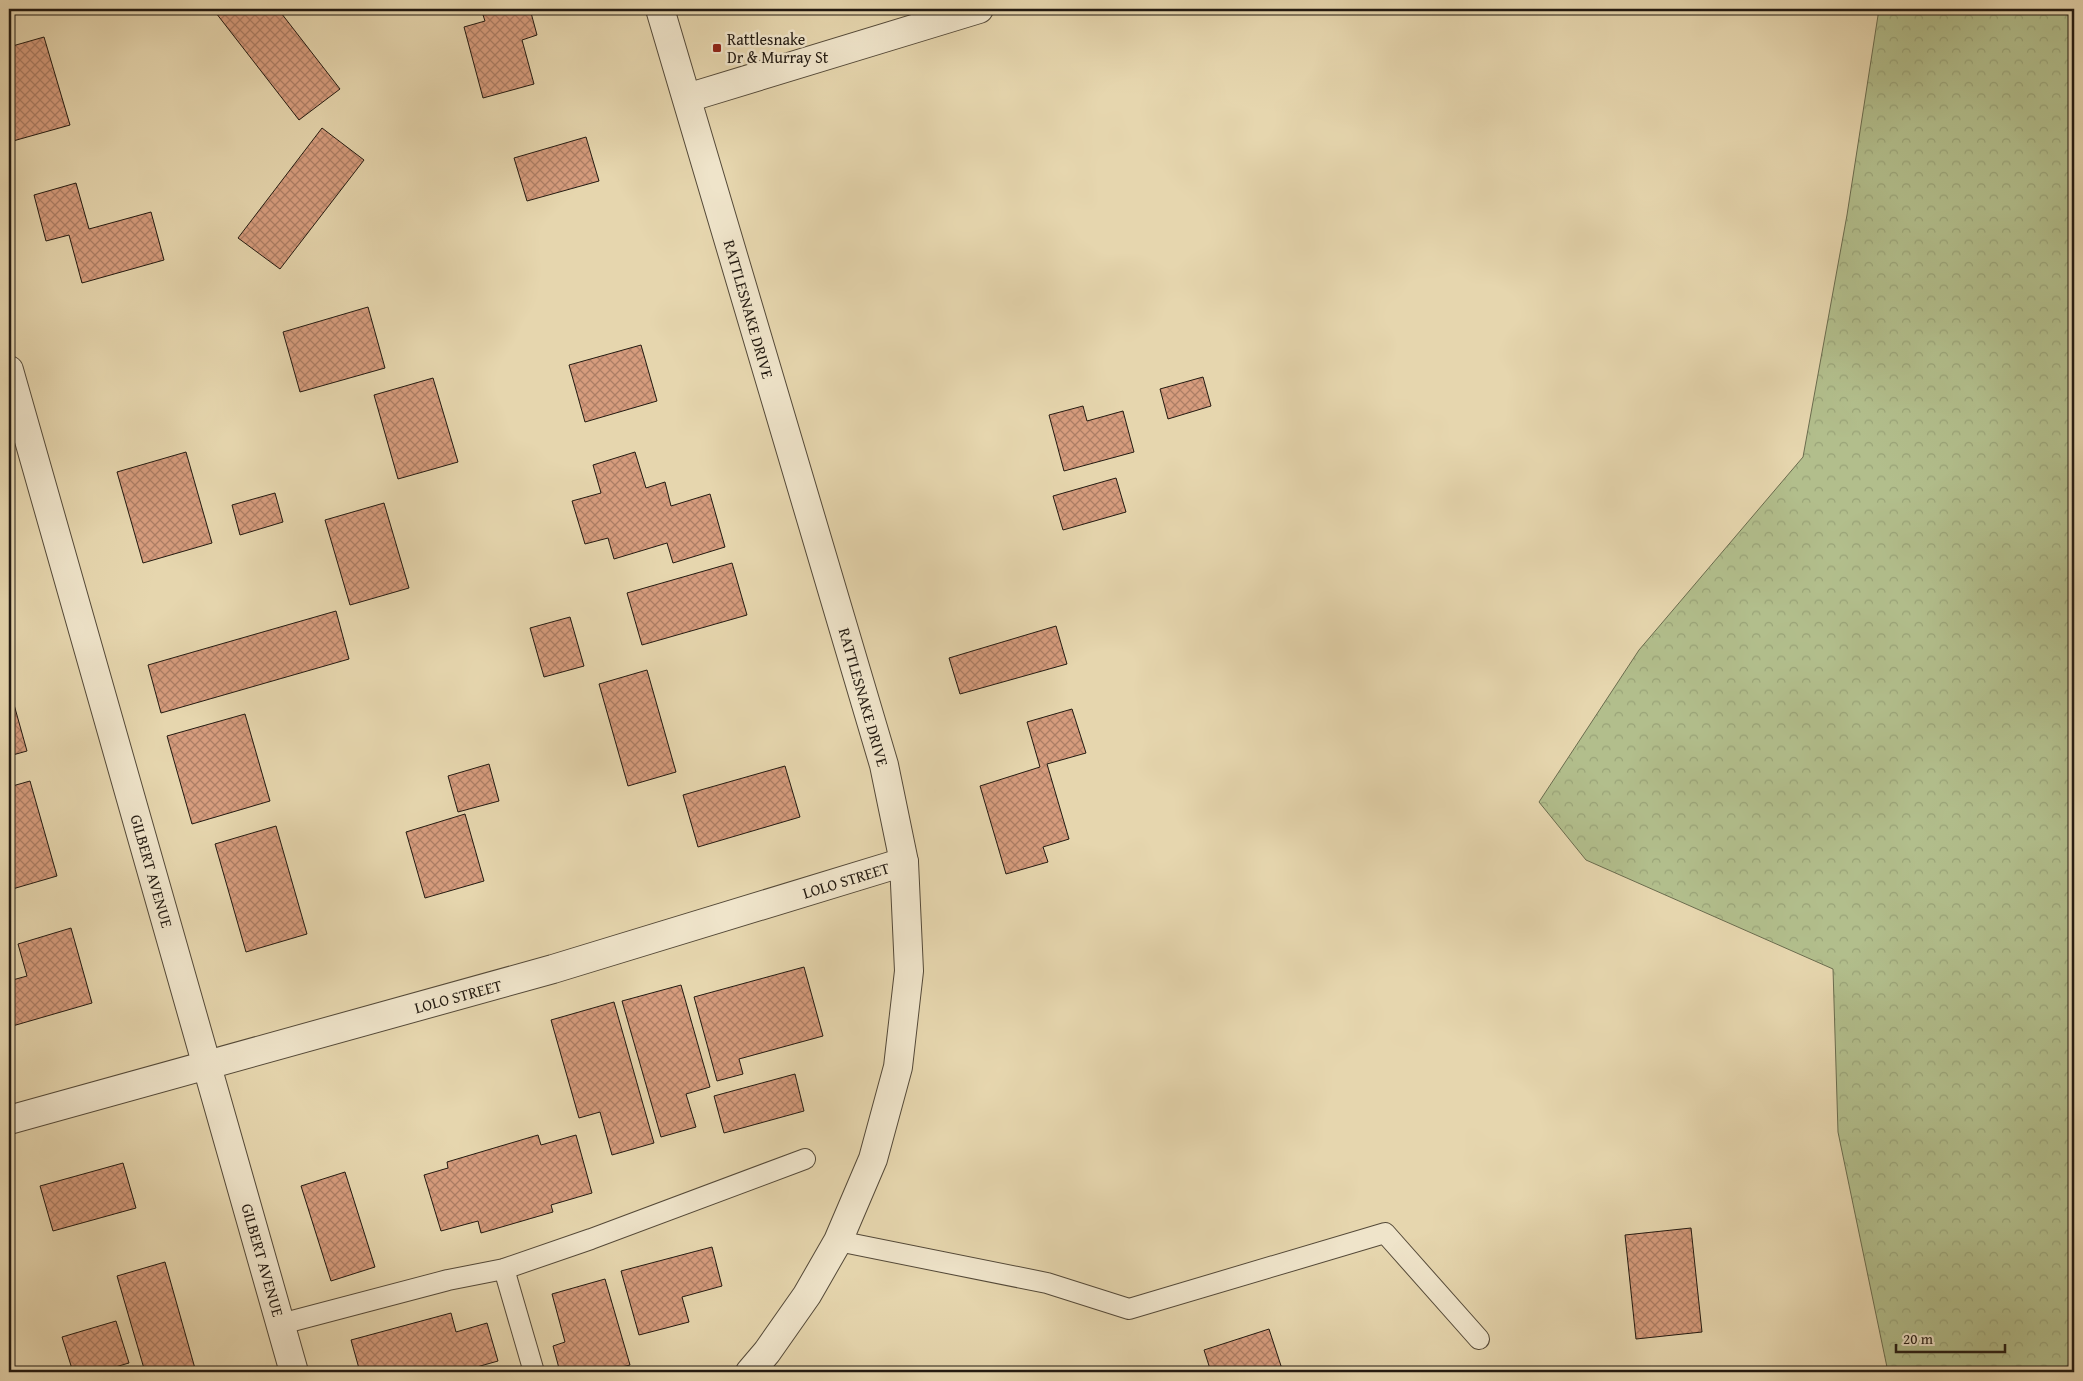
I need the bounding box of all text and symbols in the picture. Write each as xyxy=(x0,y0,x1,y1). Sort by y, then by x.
place label: Rattlesnake Dr & Murray St xyxy=(727,27,829,69)
marker: Rattlesnake Dr & Murray St xyxy=(711,42,723,54)
street label: RATTLESNAKE DRIVE xyxy=(718,237,780,381)
street label: RATTLESNAKE DRIVE xyxy=(833,625,895,769)
street label: GILBERT AVENUE xyxy=(124,812,180,930)
street label: LOLO STREET xyxy=(800,855,892,905)
street label: LOLO STREET xyxy=(412,973,504,1019)
street label: GILBERT AVENUE xyxy=(235,1201,291,1319)
scale bar xyxy=(1896,1321,2004,1353)
text: 20 m xyxy=(1903,1328,1934,1349)

